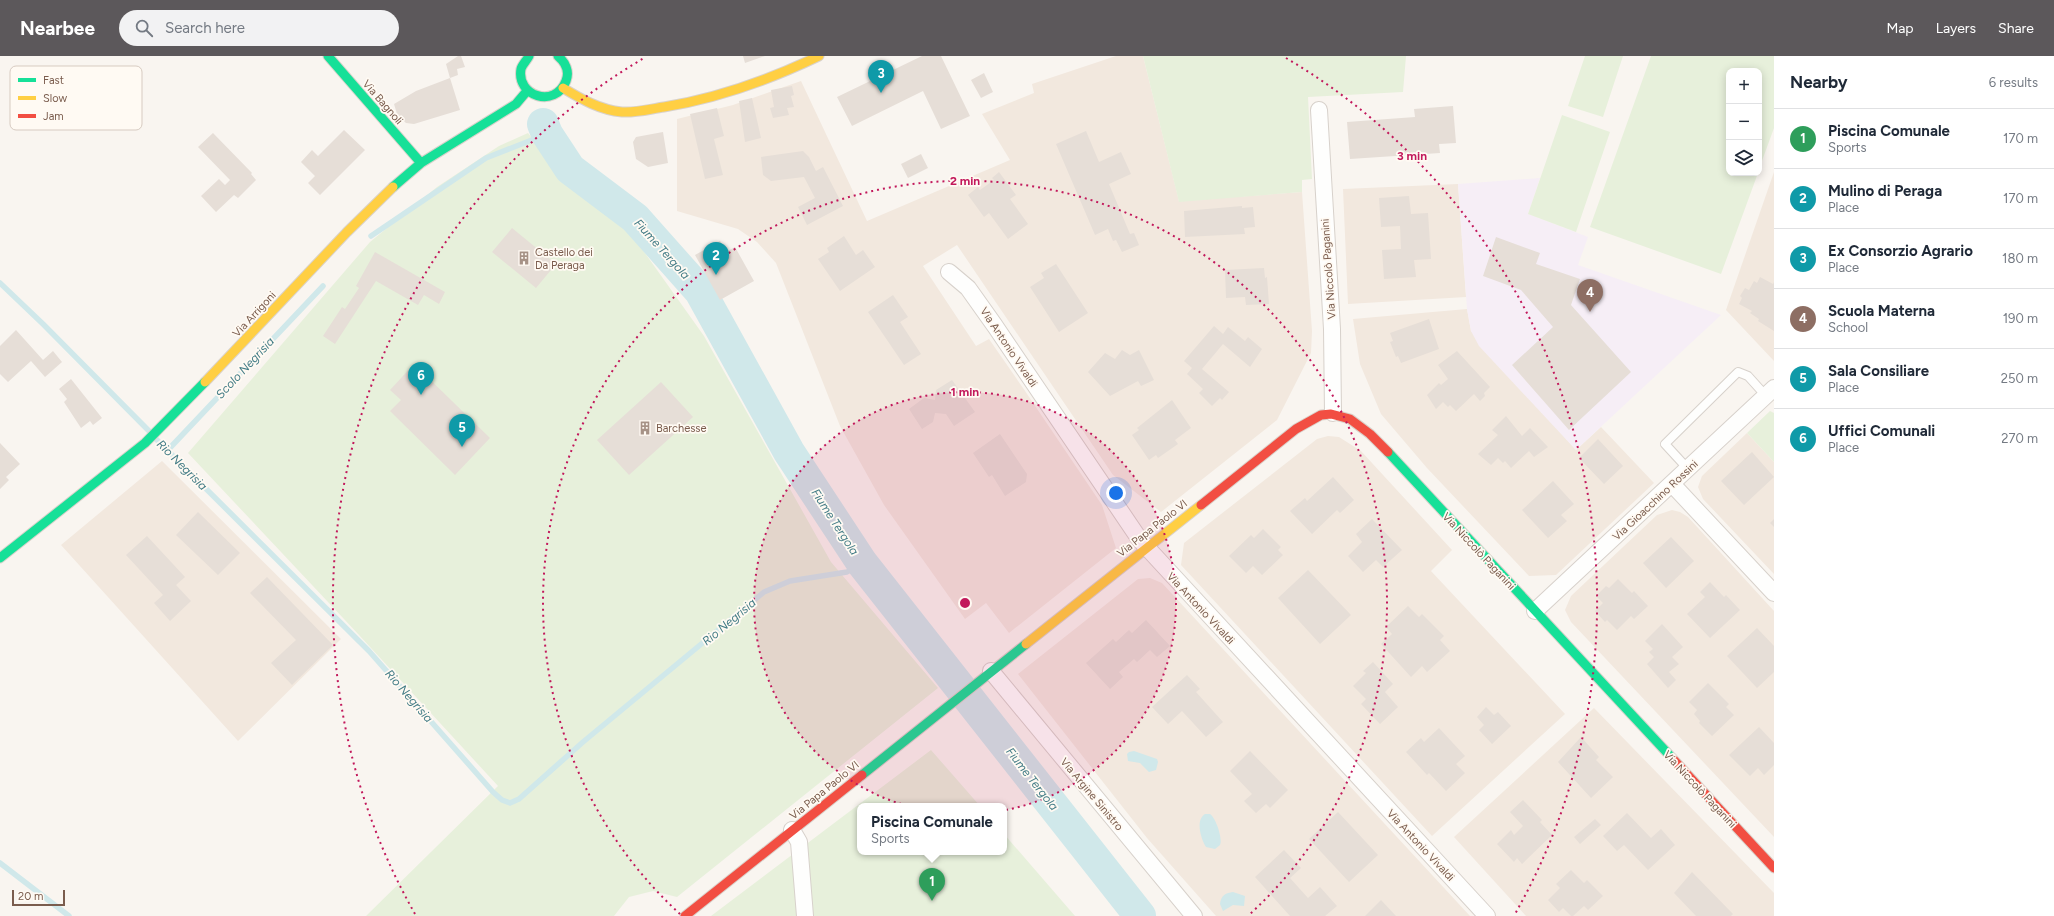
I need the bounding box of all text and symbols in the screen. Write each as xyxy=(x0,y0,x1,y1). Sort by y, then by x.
search box xyxy=(119,10,399,46)
text: Nearbee xyxy=(20,17,95,40)
icon: search xyxy=(133,17,155,39)
text: Search here xyxy=(165,19,245,37)
text: Map xyxy=(1886,20,1914,37)
text: Layers xyxy=(1936,20,1976,37)
text: Share xyxy=(1998,20,2034,37)
pin: 3 xyxy=(868,60,894,93)
legend xyxy=(10,66,142,130)
map controls xyxy=(1726,68,1762,176)
button: + xyxy=(1726,68,1762,104)
text: Nearby xyxy=(1790,72,1848,92)
text: Fast xyxy=(43,74,64,87)
text: 6 results xyxy=(1989,75,2038,90)
street label: Via Bagnoli xyxy=(360,77,405,127)
text: Slow xyxy=(43,92,67,105)
button: − xyxy=(1726,104,1762,140)
text: Jam xyxy=(43,110,64,123)
text: Piscina Comunale xyxy=(1828,122,1950,140)
text: 1 xyxy=(1800,131,1806,146)
text: 170 m xyxy=(2003,131,2038,146)
button: layers xyxy=(1726,140,1762,176)
text: Sports xyxy=(1828,140,1867,155)
text: 3 min xyxy=(1397,149,1427,163)
text: 2 min xyxy=(950,174,980,188)
text: Mulino di Peraga xyxy=(1828,182,1942,200)
text: 2 xyxy=(1799,191,1807,206)
text: 170 m xyxy=(2003,191,2038,206)
text: Place xyxy=(1828,200,1859,215)
water label: Fiume Tergola xyxy=(631,216,693,282)
street label: Via Niccolò Paganini xyxy=(1319,218,1338,320)
pin: 2 xyxy=(703,242,729,275)
text: Ex Consorzio Agrario xyxy=(1828,242,1973,260)
place label: Castello dei Da Peraga xyxy=(535,246,593,272)
building icon: Castello dei Da Peraga xyxy=(516,250,532,266)
text: 3 xyxy=(1799,251,1807,266)
text: 180 m xyxy=(2002,251,2038,266)
text: Place xyxy=(1828,260,1859,275)
pin: 4 xyxy=(1577,279,1603,312)
street label: Via Arrigoni xyxy=(230,289,279,340)
text: Scuola Materna xyxy=(1828,302,1935,320)
street label: Via Antonio Vivaldi xyxy=(977,305,1040,390)
text: 4 xyxy=(1799,311,1807,326)
text: 190 m xyxy=(2003,311,2038,326)
text: School xyxy=(1828,320,1868,335)
water label: Scolo Negrisia xyxy=(213,334,277,402)
pin: 6 xyxy=(408,362,434,395)
text: Sala Consiliare xyxy=(1828,362,1929,380)
text: 5 xyxy=(1799,371,1807,386)
text: 250 m xyxy=(2001,371,2038,386)
text: Place xyxy=(1828,380,1859,395)
text: 1 min xyxy=(951,385,979,399)
pin: 5 xyxy=(449,414,475,447)
building icon: Barchesse xyxy=(637,420,653,436)
place label: Barchesse xyxy=(656,422,706,435)
text: Uffici Comunali xyxy=(1828,422,1935,440)
text: 6 xyxy=(1799,431,1807,446)
text: 270 m xyxy=(2001,431,2038,446)
water label: Rio Negrisia xyxy=(154,437,210,493)
text: Place xyxy=(1828,440,1859,455)
street label: Via Gioacchino Rossini xyxy=(1610,457,1701,543)
your location xyxy=(1106,483,1126,503)
water label: Fiume Tergola xyxy=(808,486,862,558)
street label: Via Papa Paolo VI xyxy=(1115,497,1190,560)
street label: Via Niccolò Paganini xyxy=(1440,510,1518,593)
street label: Via Antonio Vivaldi xyxy=(1164,570,1237,647)
water label: Rio Negrisia xyxy=(699,596,759,648)
centre of rings xyxy=(958,596,972,610)
water label: Rio Negrisia xyxy=(382,667,436,725)
water label: Fiume Tergola xyxy=(1003,745,1061,813)
street label: Via Niccolò Paganini xyxy=(1661,748,1739,831)
street label: Via Argine Sinistro xyxy=(1057,755,1126,833)
street label: Via Papa Paolo VI xyxy=(787,758,862,822)
popup xyxy=(857,803,1007,855)
street label: Via Antonio Vivaldi xyxy=(1384,807,1457,884)
text: Piscina Comunale xyxy=(871,813,993,831)
text: Sports xyxy=(871,831,910,846)
pin: 1 xyxy=(919,868,945,901)
scale bar xyxy=(12,888,65,907)
text: 20 m xyxy=(18,890,43,903)

